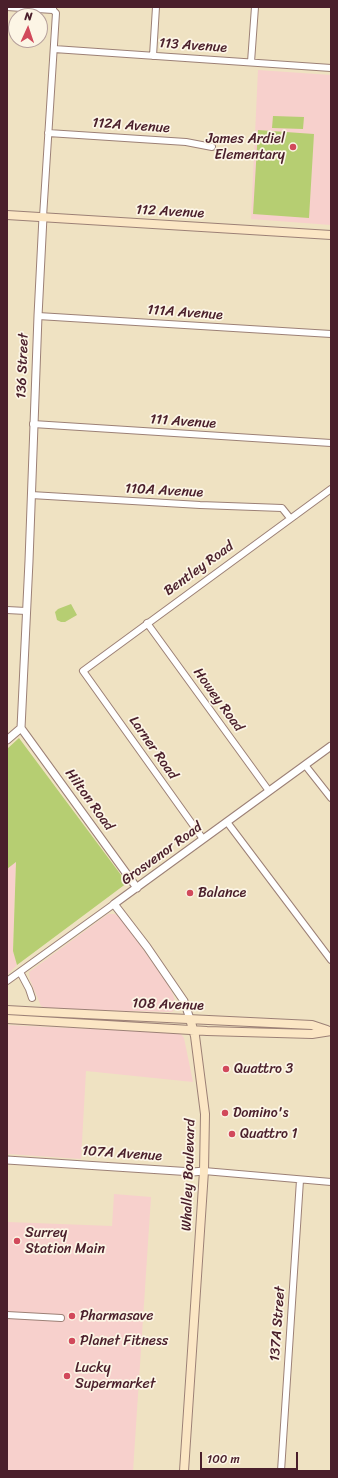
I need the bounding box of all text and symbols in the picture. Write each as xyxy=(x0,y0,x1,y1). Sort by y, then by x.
text: N xyxy=(24,7,33,26)
north arrow xyxy=(8,8,48,48)
street label: 113 Avenue xyxy=(158,35,228,57)
street label: 112A Avenue xyxy=(92,115,170,137)
place label: James Ardiel Elementary xyxy=(206,131,285,164)
marker: James Ardiel Elementary xyxy=(288,142,298,152)
street label: 112 Avenue xyxy=(135,202,205,222)
street label: 111A Avenue xyxy=(147,302,223,324)
street label: 136 Street xyxy=(13,333,33,399)
street label: 111 Avenue xyxy=(149,411,217,433)
street label: 110A Avenue xyxy=(124,481,204,501)
street label: Bentley Road xyxy=(161,538,237,600)
street label: Howey Road xyxy=(189,665,247,735)
street label: Larner Road xyxy=(125,713,181,783)
street label: Hilton Road xyxy=(61,766,117,834)
street label: Grosvenor Road xyxy=(118,819,206,889)
place label: Balance xyxy=(198,885,246,901)
marker: Balance xyxy=(185,888,195,898)
street label: 108 Avenue xyxy=(132,995,204,1015)
place label: Quattro 3 xyxy=(234,1061,293,1077)
marker: Quattro 3 xyxy=(221,1064,231,1074)
place label: Domino's xyxy=(233,1105,289,1121)
marker: Domino's xyxy=(220,1108,230,1118)
street label: Whalley Boulevard xyxy=(179,1119,199,1231)
place label: Quattro 1 xyxy=(240,1126,297,1142)
marker: Quattro 1 xyxy=(227,1129,237,1139)
street label: 107A Avenue xyxy=(81,1143,163,1165)
place label: Surrey Station Main xyxy=(25,1225,105,1258)
marker: Surrey Station Main xyxy=(12,1236,22,1246)
street label: 137A Street xyxy=(267,1286,289,1362)
place label: Pharmasave xyxy=(80,1308,154,1324)
marker: Pharmasave xyxy=(67,1311,77,1321)
place label: Planet Fitness xyxy=(80,1333,168,1349)
marker: Planet Fitness xyxy=(67,1336,77,1346)
place label: Lucky Supermarket xyxy=(75,1360,155,1392)
marker: Lucky Supermarket xyxy=(62,1371,72,1381)
scale bar xyxy=(202,1444,300,1470)
text: 100 m xyxy=(207,1448,240,1470)

